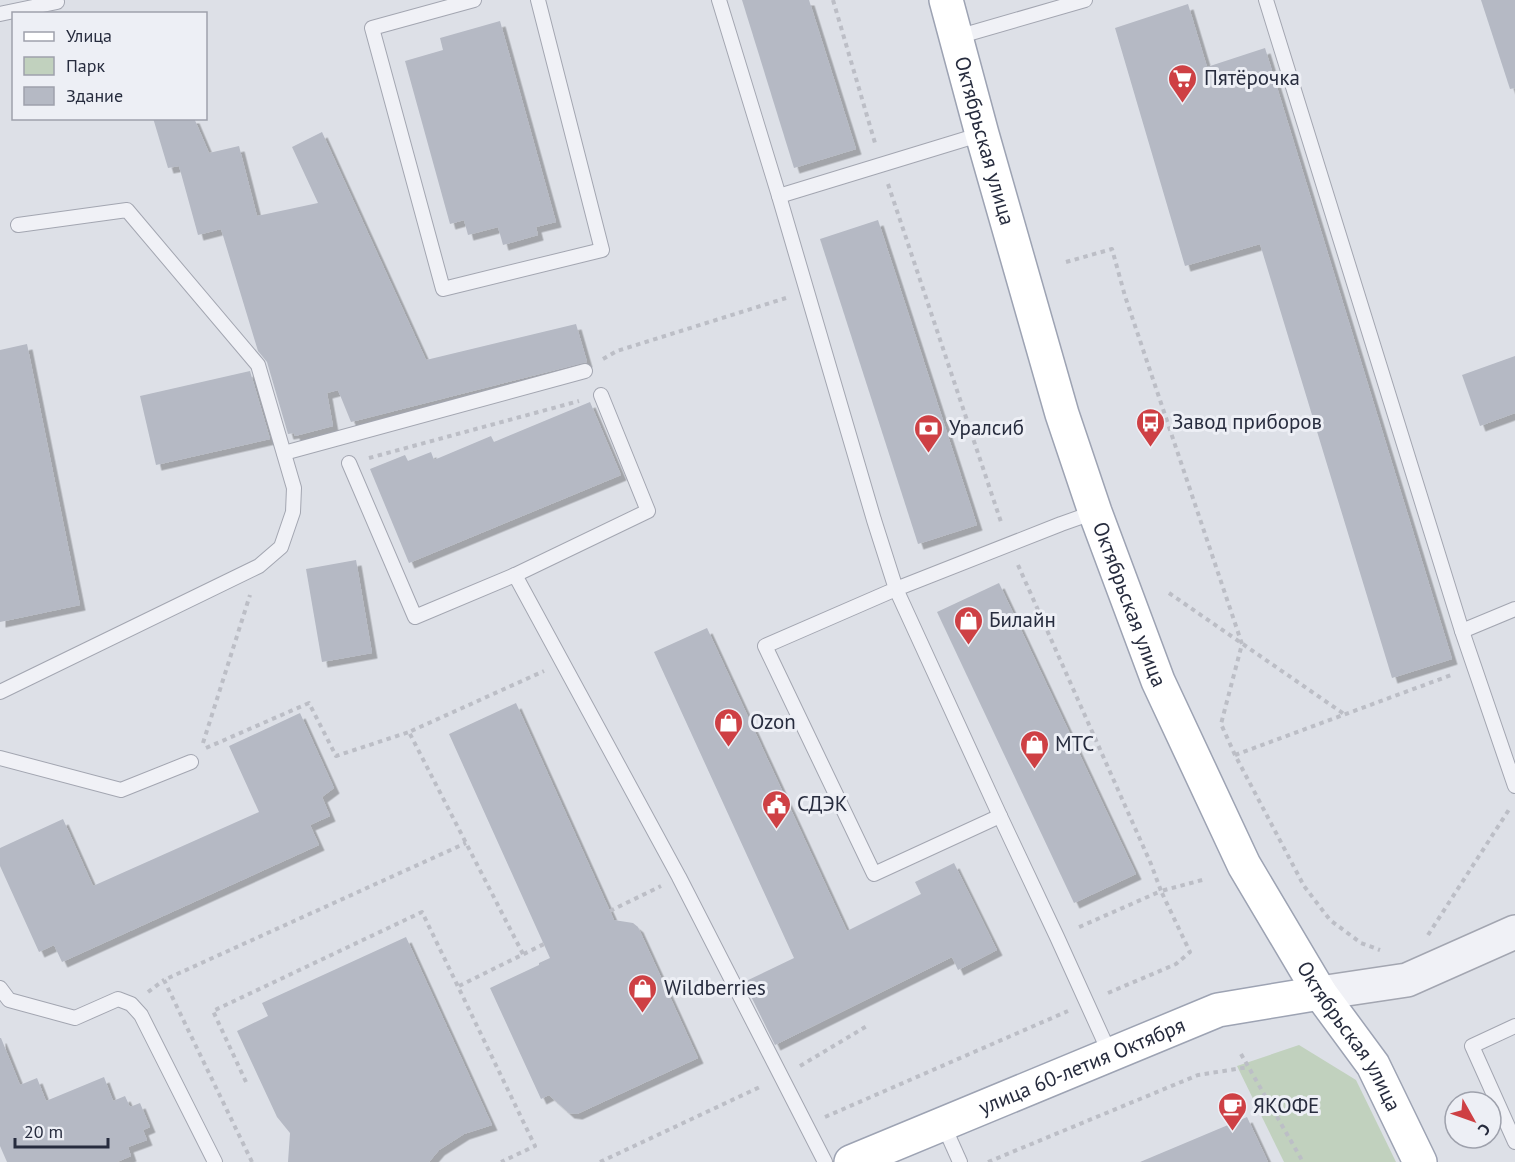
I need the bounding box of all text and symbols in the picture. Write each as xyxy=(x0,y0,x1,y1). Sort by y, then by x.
legend xyxy=(12,12,207,120)
text: Улица xyxy=(66,24,112,47)
street label: Октябрьская улица xyxy=(949,53,1021,228)
text: Парк xyxy=(66,54,106,77)
supermarket icon: Пятёрочка xyxy=(1167,62,1199,104)
place label: Пятёрочка xyxy=(1204,64,1300,91)
text: Здание xyxy=(66,84,123,107)
bus stop icon: Завод приборов xyxy=(1135,406,1167,448)
place label: Завод приборов xyxy=(1172,408,1322,435)
bank icon: Уралсиб xyxy=(912,412,944,454)
place label: Уралсиб xyxy=(949,414,1024,441)
street label: Октябрьская улица xyxy=(1087,518,1173,691)
shop icon: Билайн xyxy=(952,604,984,646)
place label: Билайн xyxy=(989,606,1056,633)
shop icon: Ozon xyxy=(713,706,745,748)
place label: Ozon xyxy=(750,708,796,735)
shop icon: МТС xyxy=(1018,728,1050,770)
place label: МТС xyxy=(1055,730,1094,757)
public building icon: СДЭК xyxy=(760,788,792,830)
place label: СДЭК xyxy=(797,790,848,817)
street label: Октябрьская улица xyxy=(1291,956,1407,1116)
shop icon: Wildberries xyxy=(627,972,659,1014)
place label: Wildberries xyxy=(664,974,766,1001)
street label: улица 60-летия Октября xyxy=(975,1011,1189,1121)
cafe icon: ЯКОФЕ xyxy=(1216,1090,1248,1132)
north arrow xyxy=(1443,1090,1503,1150)
place label: ЯКОФЕ xyxy=(1253,1092,1319,1119)
scale bar xyxy=(15,1111,108,1149)
text: 20 m xyxy=(24,1120,63,1143)
text: С xyxy=(1474,1120,1495,1140)

